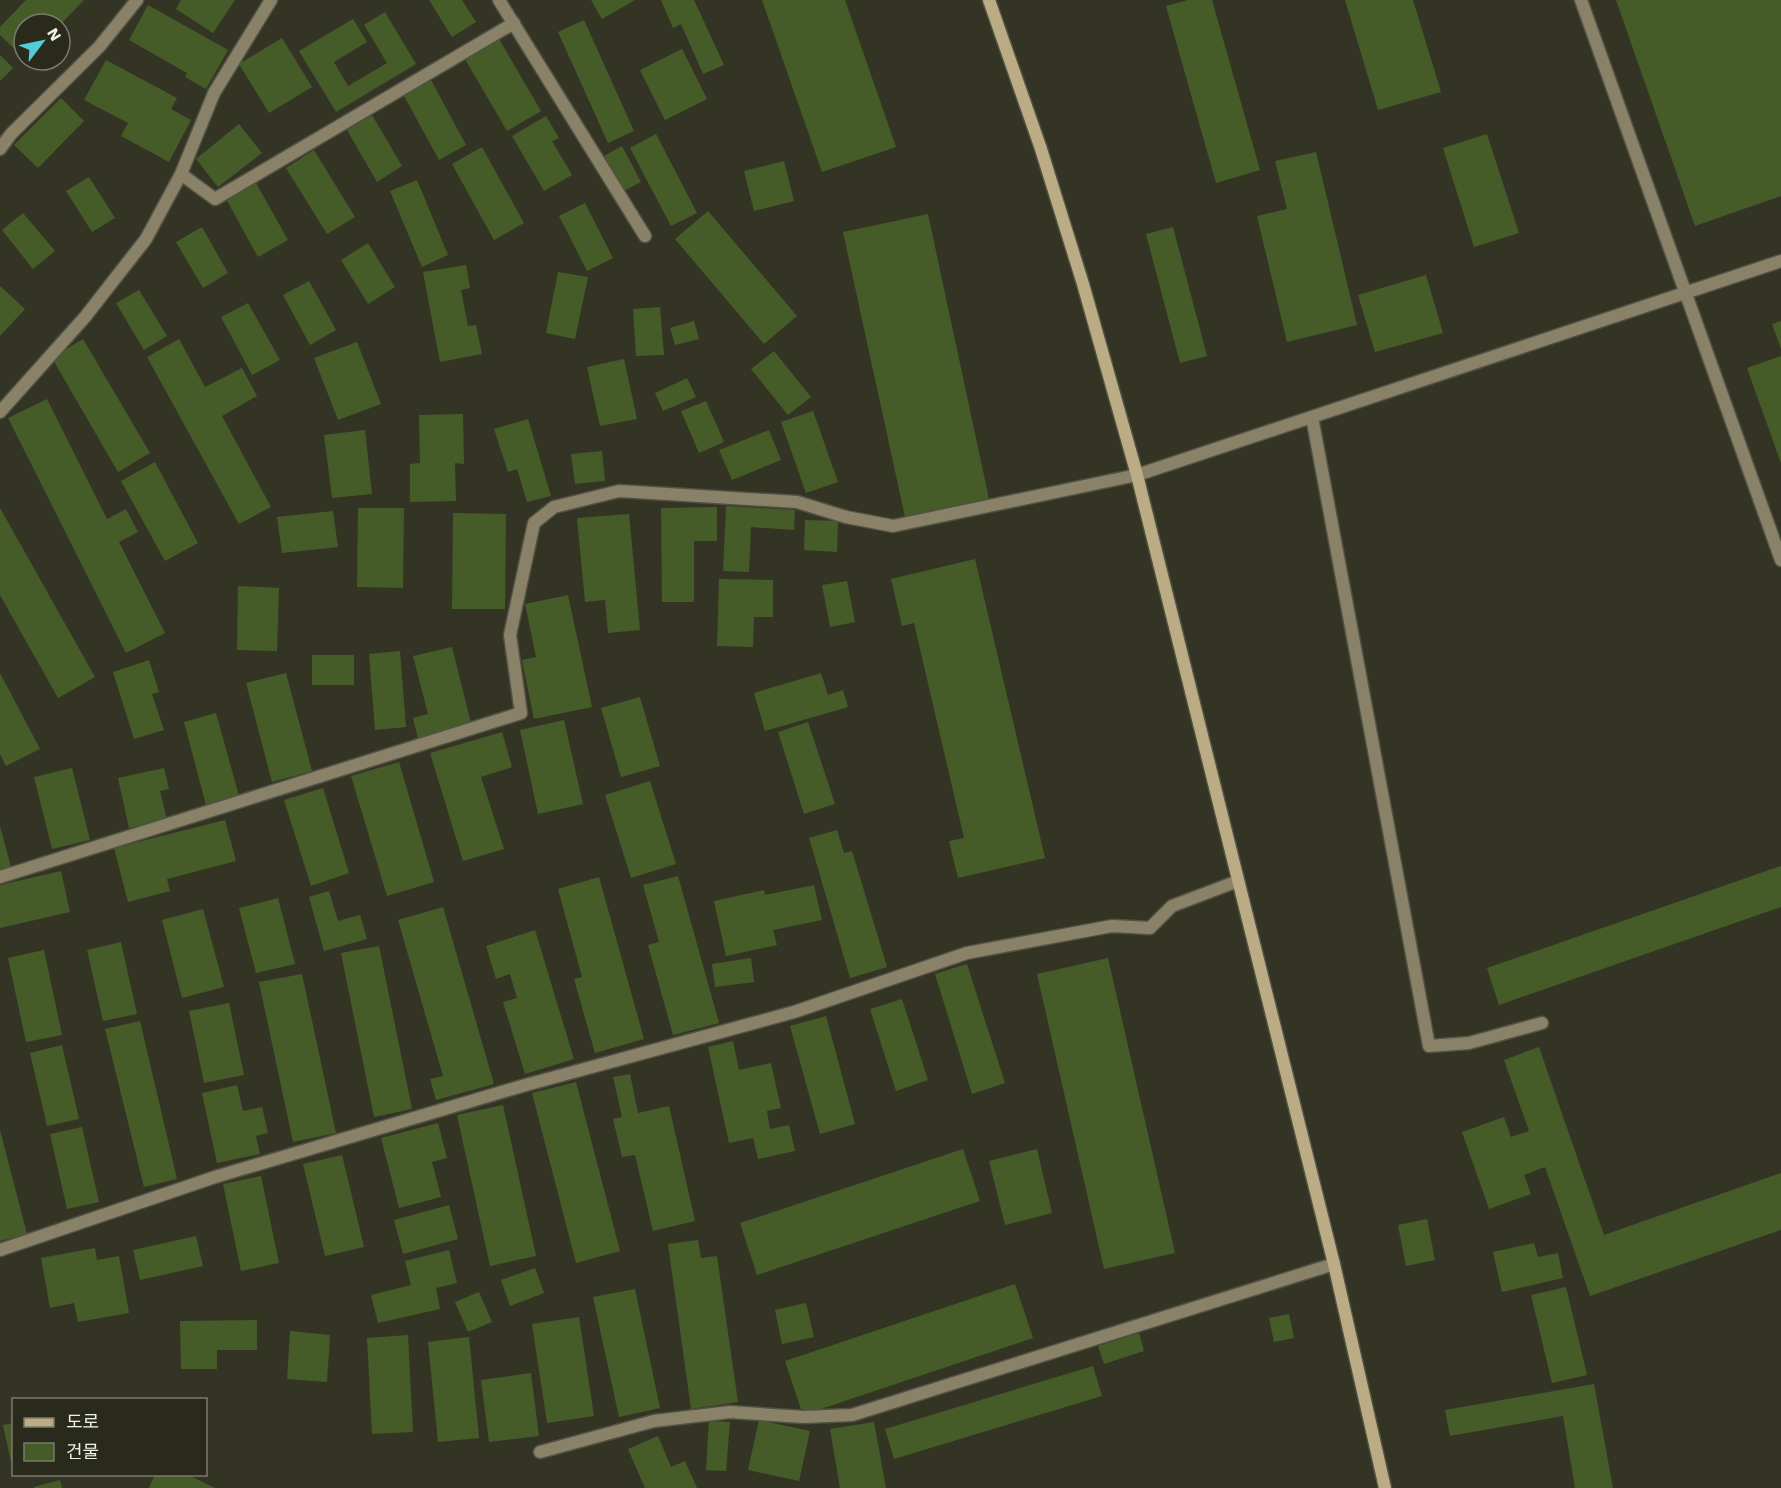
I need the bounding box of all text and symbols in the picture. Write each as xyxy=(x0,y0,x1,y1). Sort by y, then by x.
north arrow xyxy=(12,12,72,72)
text: N xyxy=(43,24,65,44)
legend xyxy=(12,1398,207,1476)
text: 도로 xyxy=(66,1411,99,1432)
text: 건물 xyxy=(66,1441,99,1462)

